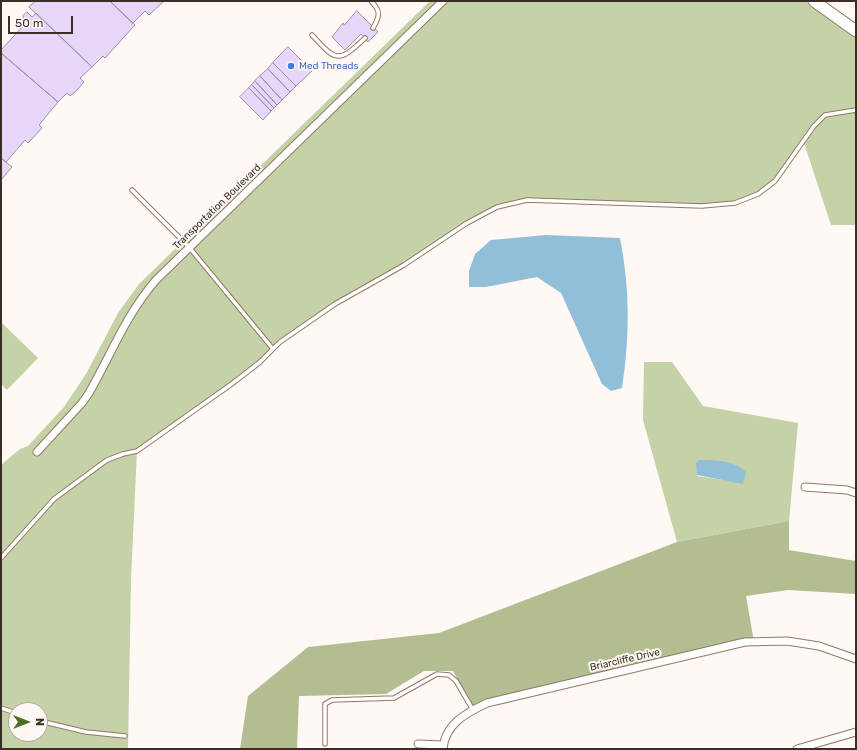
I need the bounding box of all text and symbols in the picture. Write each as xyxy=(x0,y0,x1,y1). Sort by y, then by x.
scale bar xyxy=(10,8,75,34)
text: 50 m xyxy=(15,16,43,30)
place label: Med Threads xyxy=(299,60,358,72)
marker: Med Threads xyxy=(286,61,296,71)
street label: Transportation Boulevard xyxy=(171,162,263,252)
street label: Briarcliffe Drive xyxy=(589,646,661,674)
north arrow xyxy=(8,702,48,742)
text: N xyxy=(33,718,46,726)

